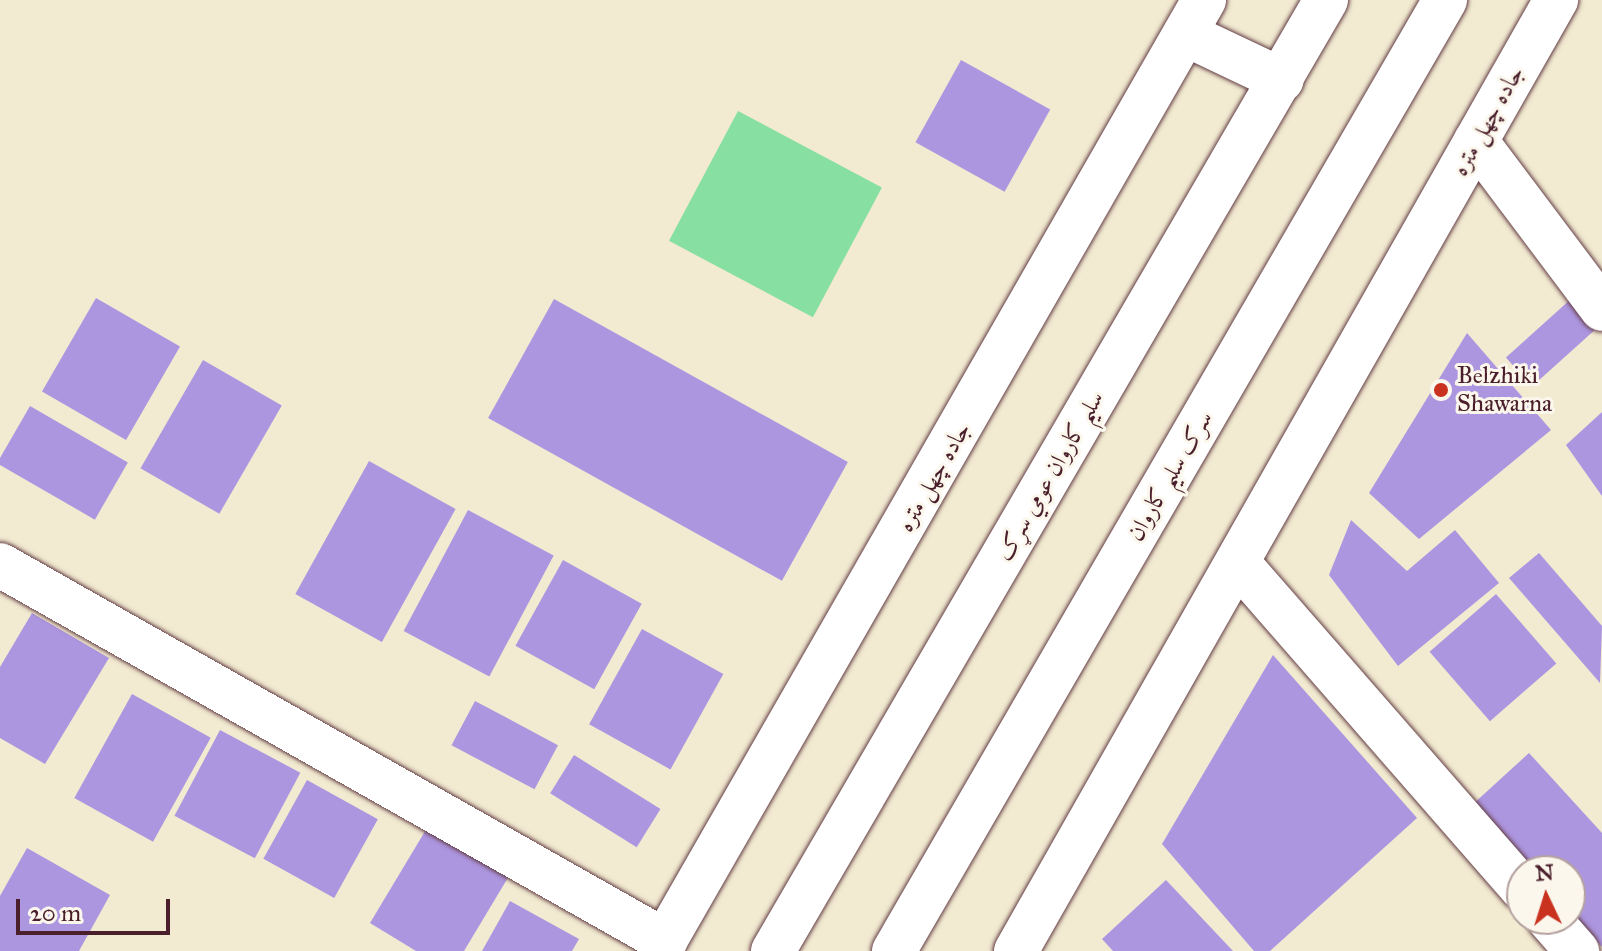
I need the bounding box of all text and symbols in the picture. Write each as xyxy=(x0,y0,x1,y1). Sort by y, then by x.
street label: جاده چهل متره xyxy=(1446,61,1530,181)
place label: Belzhiki Shawarna xyxy=(1457,362,1552,418)
marker: Belzhiki Shawarna xyxy=(1432,381,1450,399)
street label: سلیم کاروان عومي سړک xyxy=(990,386,1110,566)
street label: سرک سلیم کاروان xyxy=(1121,406,1219,546)
street label: جاده چهل متره xyxy=(891,417,977,537)
north arrow xyxy=(1506,855,1586,935)
text: N xyxy=(1534,858,1555,887)
scale bar xyxy=(20,883,174,933)
text: 20 m xyxy=(30,898,81,928)

